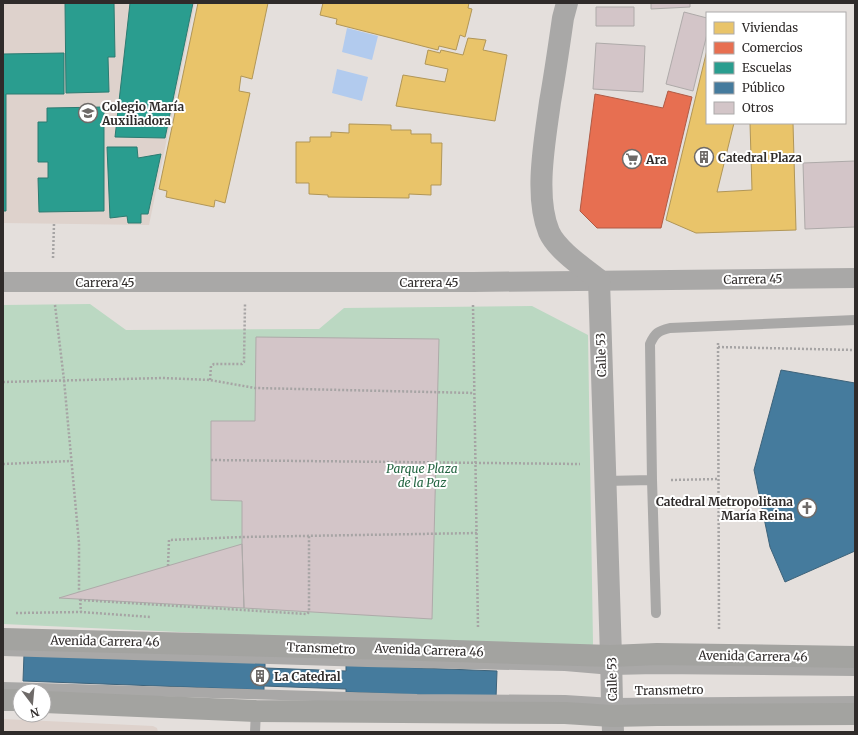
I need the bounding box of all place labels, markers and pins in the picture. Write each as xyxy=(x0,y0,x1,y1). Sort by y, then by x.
place label: Colegio María Auxiliadora xyxy=(101,99,184,128)
school or university icon: Colegio María Auxiliadora xyxy=(77,102,99,124)
building icon: Catedral Plaza xyxy=(693,146,715,168)
supermarket icon: Ara xyxy=(621,148,643,170)
place label: Catedral Plaza xyxy=(718,150,802,165)
place label: Ara xyxy=(645,152,667,167)
place label: Catedral Metropolitana María Reina xyxy=(656,494,793,523)
church icon: Catedral Metropolitana María Reina xyxy=(796,497,818,519)
building icon: La Catedral xyxy=(249,665,271,687)
place label: La Catedral xyxy=(274,669,341,684)

